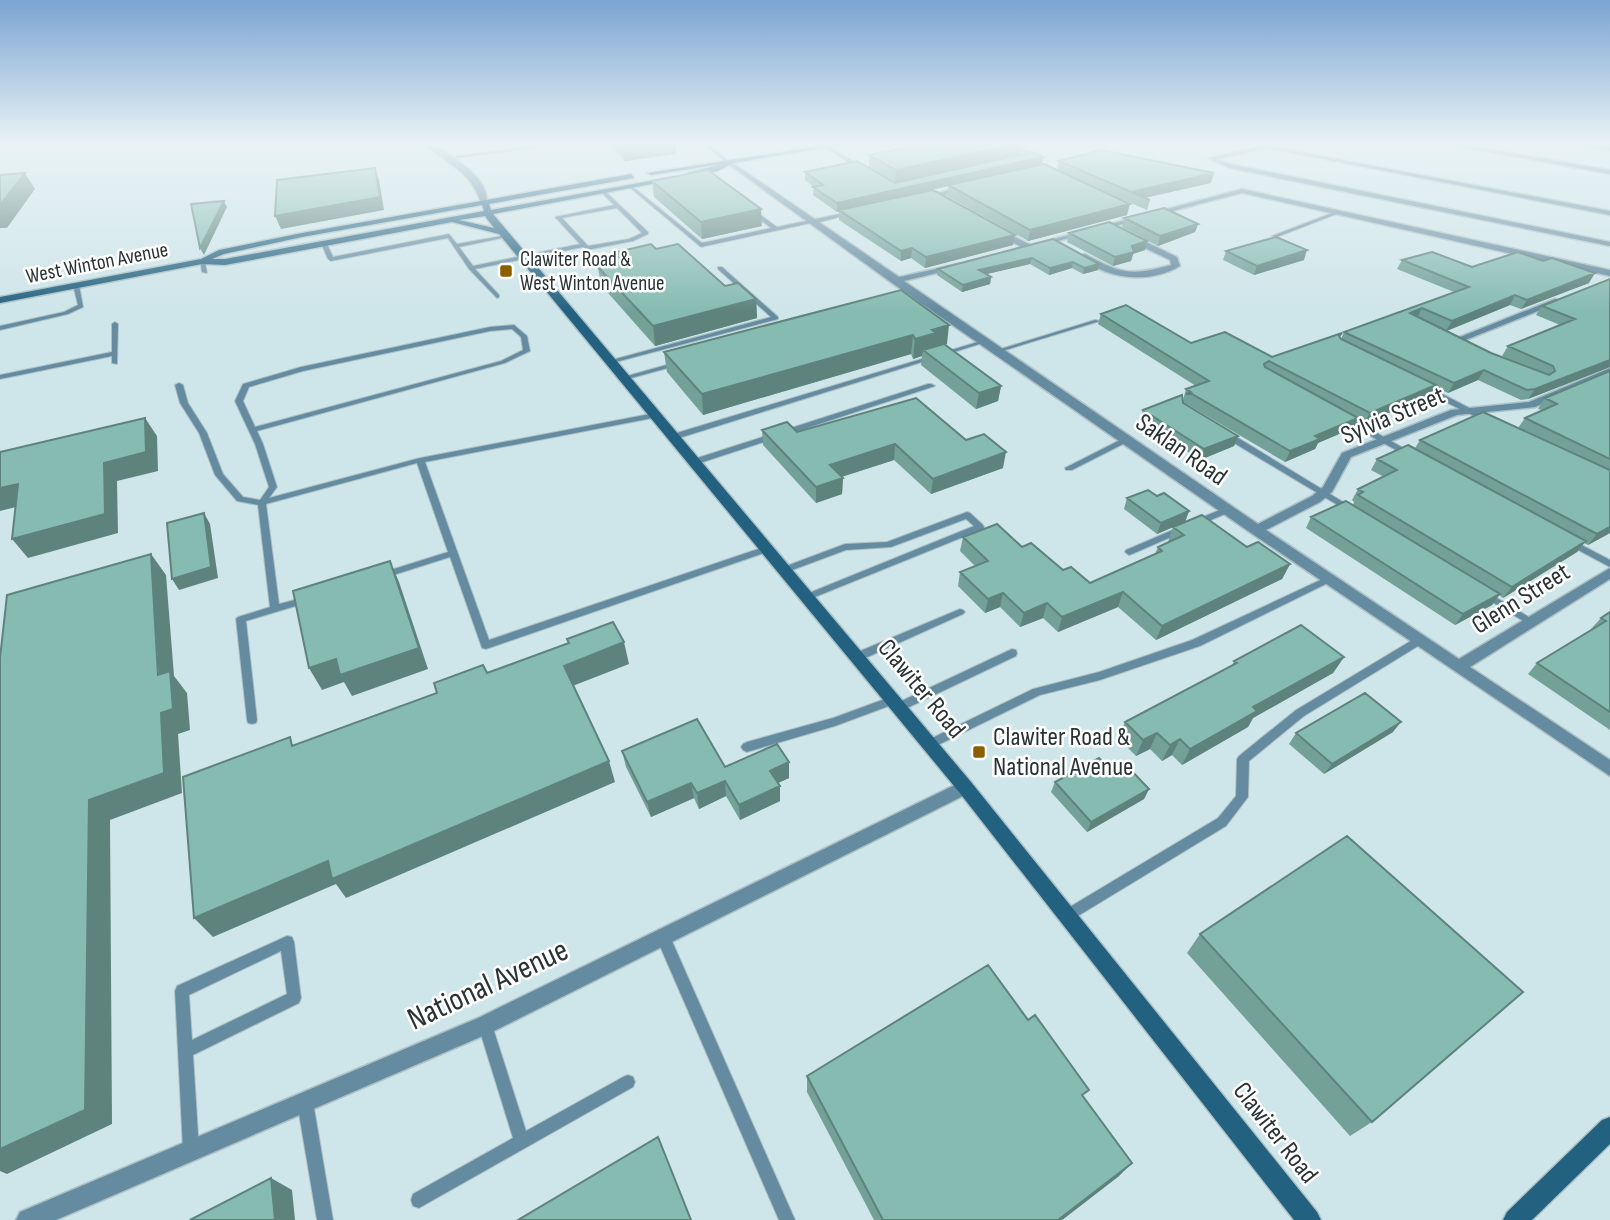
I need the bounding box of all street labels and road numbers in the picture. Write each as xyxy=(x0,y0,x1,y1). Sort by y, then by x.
street label: West Winton Avenue xyxy=(24,237,170,289)
street label: Sylvia Street xyxy=(1336,380,1450,452)
street label: Saklan Road xyxy=(1129,407,1233,493)
street label: Glenn Street xyxy=(1466,557,1576,641)
street label: Clawiter Road xyxy=(871,633,971,745)
street label: National Avenue xyxy=(401,931,575,1039)
street label: Clawiter Road xyxy=(1226,1076,1324,1190)

